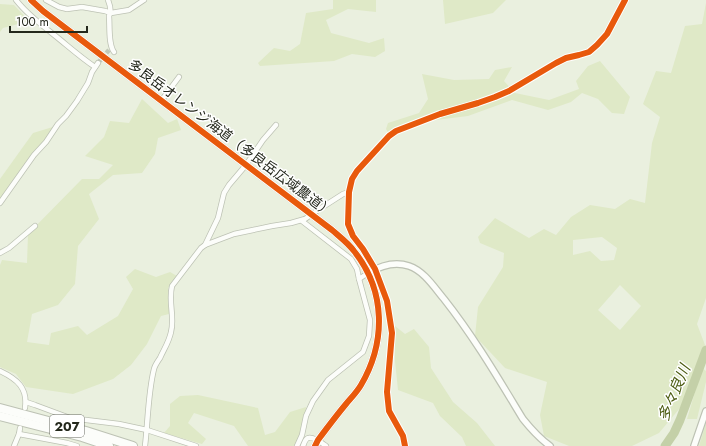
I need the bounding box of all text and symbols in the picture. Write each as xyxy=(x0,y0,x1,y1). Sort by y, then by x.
scale bar xyxy=(10,8,87,34)
text: 100 m xyxy=(16,13,49,31)
street label: 多良岳オレンジ海道（多良岳広域農道） xyxy=(124,54,338,222)
water label: 多々良川 xyxy=(652,359,697,425)
road number: 207 xyxy=(50,415,84,437)

